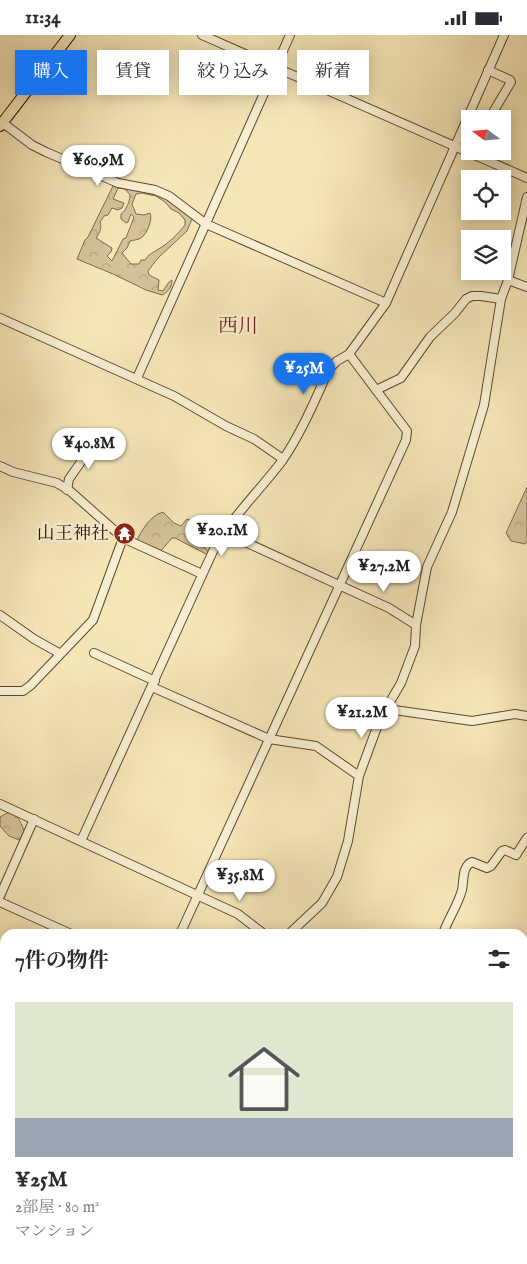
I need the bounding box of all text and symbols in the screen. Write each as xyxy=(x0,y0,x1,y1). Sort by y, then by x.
text: 11:34 xyxy=(25,6,61,30)
chip: 購入 xyxy=(15,50,87,95)
chip: 賃貸 xyxy=(97,50,169,95)
chip: 絞り込み xyxy=(179,50,287,95)
chip: 新着 xyxy=(297,50,369,95)
north arrow xyxy=(461,110,511,160)
map controls xyxy=(461,110,511,280)
pin: ¥60.9M xyxy=(57,145,139,187)
text: ¥60.9M xyxy=(72,151,124,171)
button: locate xyxy=(461,170,511,220)
button: layers xyxy=(461,230,511,280)
district label: 西川 xyxy=(218,314,258,339)
pin: ¥25M xyxy=(274,353,334,395)
text: ¥25M xyxy=(284,359,324,379)
pin: ¥40.8M xyxy=(48,427,130,470)
text: ¥40.8M xyxy=(63,434,115,454)
pin: ¥20.1M xyxy=(181,515,263,557)
temple icon: 山王神社 xyxy=(113,521,137,545)
text: ¥20.1M xyxy=(196,521,248,541)
place label: 山王神社 xyxy=(37,523,109,546)
pin: ¥27.2M xyxy=(343,551,425,593)
text: ¥27.2M xyxy=(358,557,410,577)
pin: ¥21.2M xyxy=(321,697,403,739)
text: ¥21.2M xyxy=(336,703,388,723)
pin: ¥35.8M xyxy=(199,859,281,902)
text: ¥35.8M xyxy=(216,866,264,886)
icon: filters xyxy=(485,945,513,973)
text: 7件の物件 xyxy=(15,948,109,975)
icon: home xyxy=(219,1034,309,1124)
text: ¥25M xyxy=(15,1167,67,1194)
text: 2部屋 · 80 m² xyxy=(15,1198,99,1218)
text: マンション xyxy=(15,1222,94,1242)

